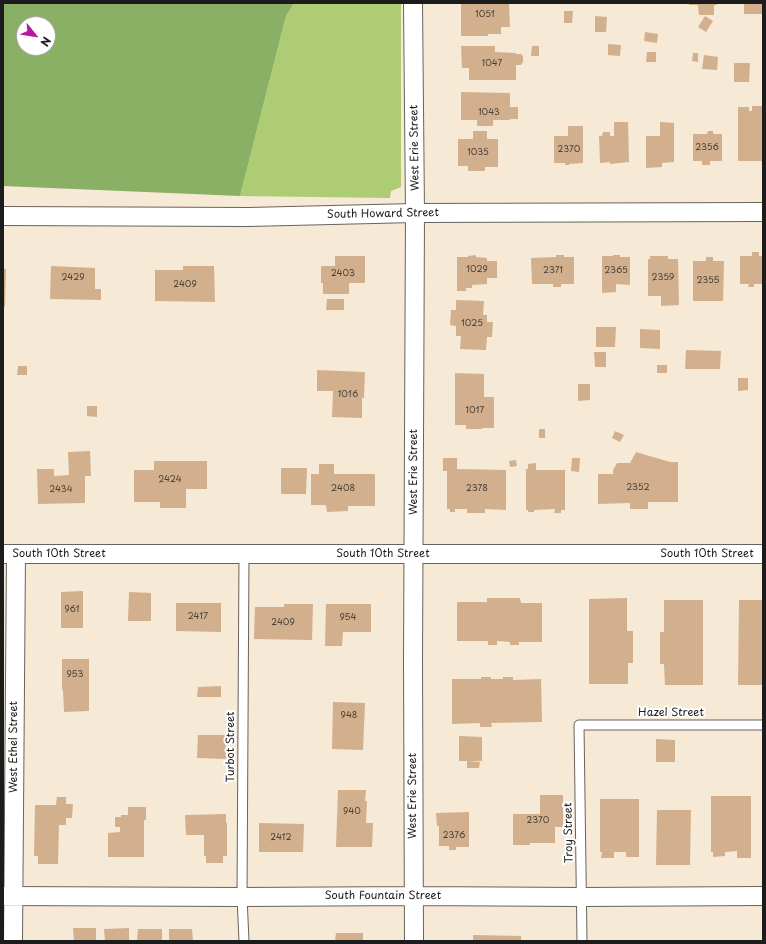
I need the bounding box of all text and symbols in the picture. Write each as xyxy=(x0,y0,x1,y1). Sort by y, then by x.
house number: 1051 xyxy=(475,10,495,20)
north arrow xyxy=(16,16,56,56)
text: N xyxy=(36,34,56,50)
house number: 1047 xyxy=(482,59,502,69)
street label: West Erie Street xyxy=(408,105,422,191)
house number: 1043 xyxy=(478,108,500,118)
house number: 2356 xyxy=(695,143,719,153)
house number: 2370 xyxy=(558,145,580,155)
house number: 1035 xyxy=(467,148,489,158)
street label: South Howard Street xyxy=(327,206,439,222)
house number: 1029 xyxy=(466,265,488,275)
house number: 2371 xyxy=(543,266,563,276)
house number: 2365 xyxy=(604,266,628,276)
house number: 2403 xyxy=(331,269,355,279)
house number: 2429 xyxy=(62,273,84,283)
house number: 2359 xyxy=(652,273,674,283)
house number: 2355 xyxy=(696,276,720,286)
house number: 2409 xyxy=(173,280,197,290)
house number: 1025 xyxy=(461,319,483,329)
house number: 1016 xyxy=(338,390,358,400)
house number: 1017 xyxy=(466,406,484,416)
street label: West Erie Street xyxy=(407,429,421,515)
house number: 2424 xyxy=(158,475,182,485)
house number: 2352 xyxy=(626,483,650,493)
house number: 2408 xyxy=(331,484,355,494)
house number: 2378 xyxy=(466,484,488,494)
house number: 2434 xyxy=(49,485,73,495)
street label: South 10th Street xyxy=(12,547,106,561)
street label: South 10th Street xyxy=(336,547,430,561)
street label: South 10th Street xyxy=(660,547,754,561)
house number: 961 xyxy=(64,605,80,615)
house number: 2417 xyxy=(188,612,208,622)
house number: 954 xyxy=(339,613,357,623)
house number: 2409 xyxy=(271,618,295,628)
house number: 953 xyxy=(67,670,83,680)
street label: West Ethel Street xyxy=(7,701,21,793)
street label: Hazel Street xyxy=(638,706,704,720)
street label: Turbot Street xyxy=(224,711,238,783)
house number: 948 xyxy=(341,711,357,721)
street label: West Erie Street xyxy=(406,753,420,839)
street label: Troy Street xyxy=(562,803,576,863)
house number: 940 xyxy=(343,807,361,817)
house number: 2370 xyxy=(527,816,549,826)
house number: 2376 xyxy=(443,831,465,841)
house number: 2412 xyxy=(270,833,292,843)
street label: South Fountain Street xyxy=(325,889,441,903)

